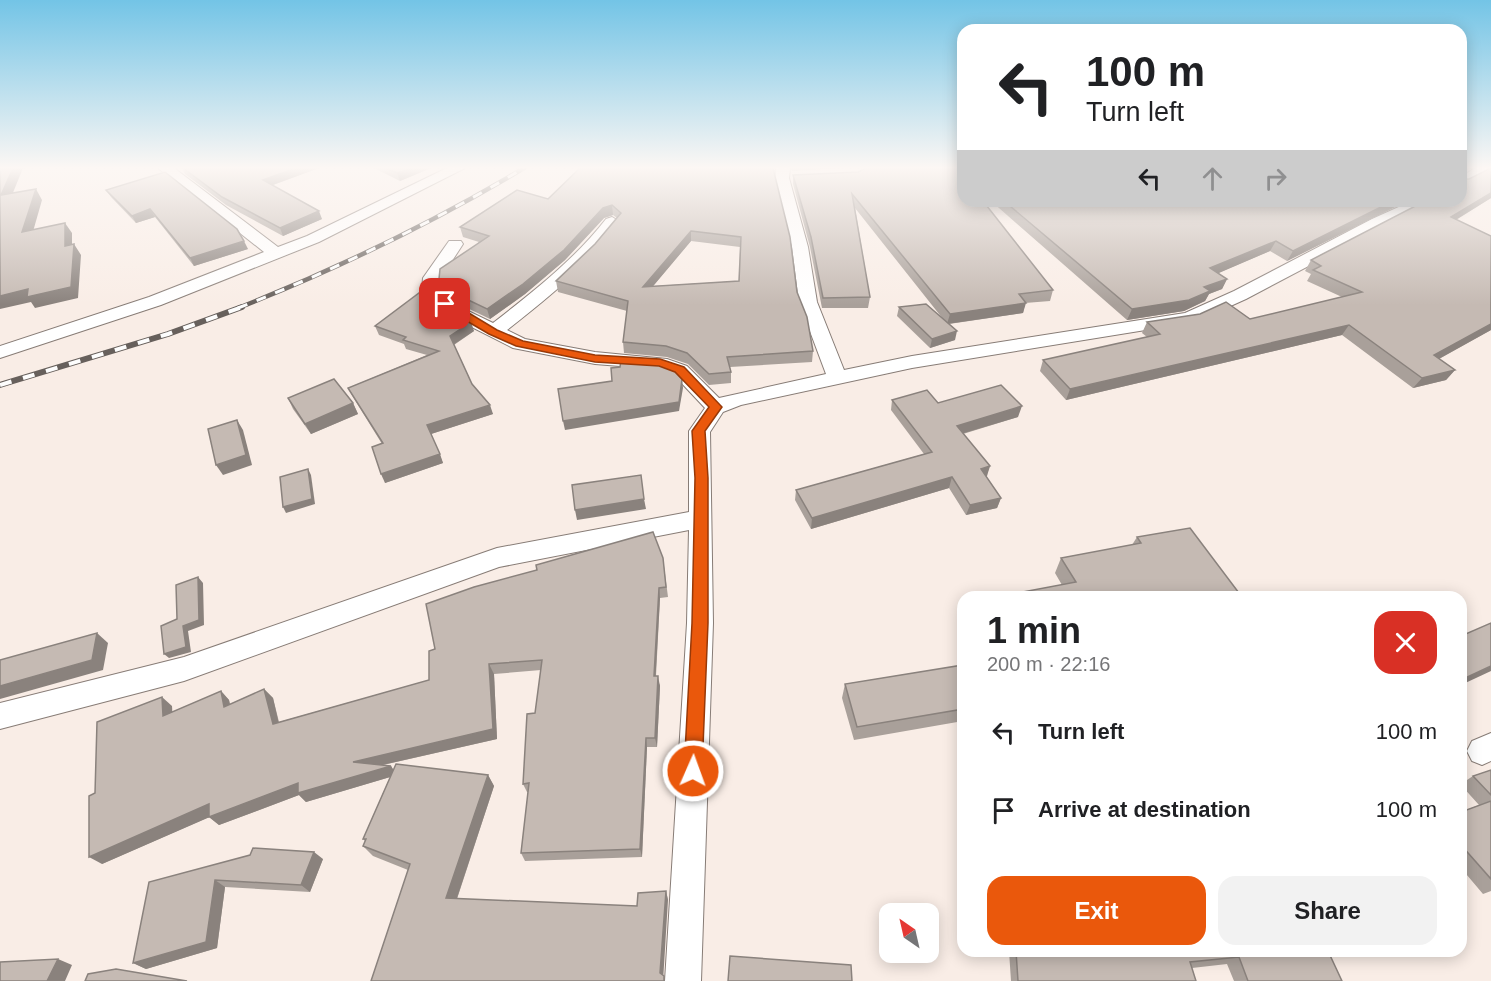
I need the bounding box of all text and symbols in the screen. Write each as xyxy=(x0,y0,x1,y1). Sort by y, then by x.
icon: left xyxy=(987,48,1065,126)
text: 100 m xyxy=(1086,48,1205,95)
text: Turn left xyxy=(1086,97,1184,127)
icon: left xyxy=(1133,162,1166,195)
icon: ahead xyxy=(1196,162,1229,195)
icon: right xyxy=(1259,162,1292,195)
pin xyxy=(419,278,470,329)
icon: arrive xyxy=(428,287,461,320)
text: 1 min xyxy=(987,610,1081,651)
button: close xyxy=(1374,611,1437,674)
text: 200 m · 22:16 xyxy=(987,653,1110,675)
icon: left xyxy=(987,716,1020,749)
text: Turn left xyxy=(1038,719,1124,744)
text: 100 m xyxy=(1376,719,1437,744)
position arrow xyxy=(661,739,725,803)
icon: arrive xyxy=(987,794,1020,827)
text: Arrive at destination xyxy=(1038,797,1251,822)
text: 100 m xyxy=(1376,797,1437,822)
button: Exit xyxy=(987,876,1206,945)
button: Share xyxy=(1218,876,1437,945)
north arrow xyxy=(879,903,939,963)
map controls xyxy=(879,903,939,963)

